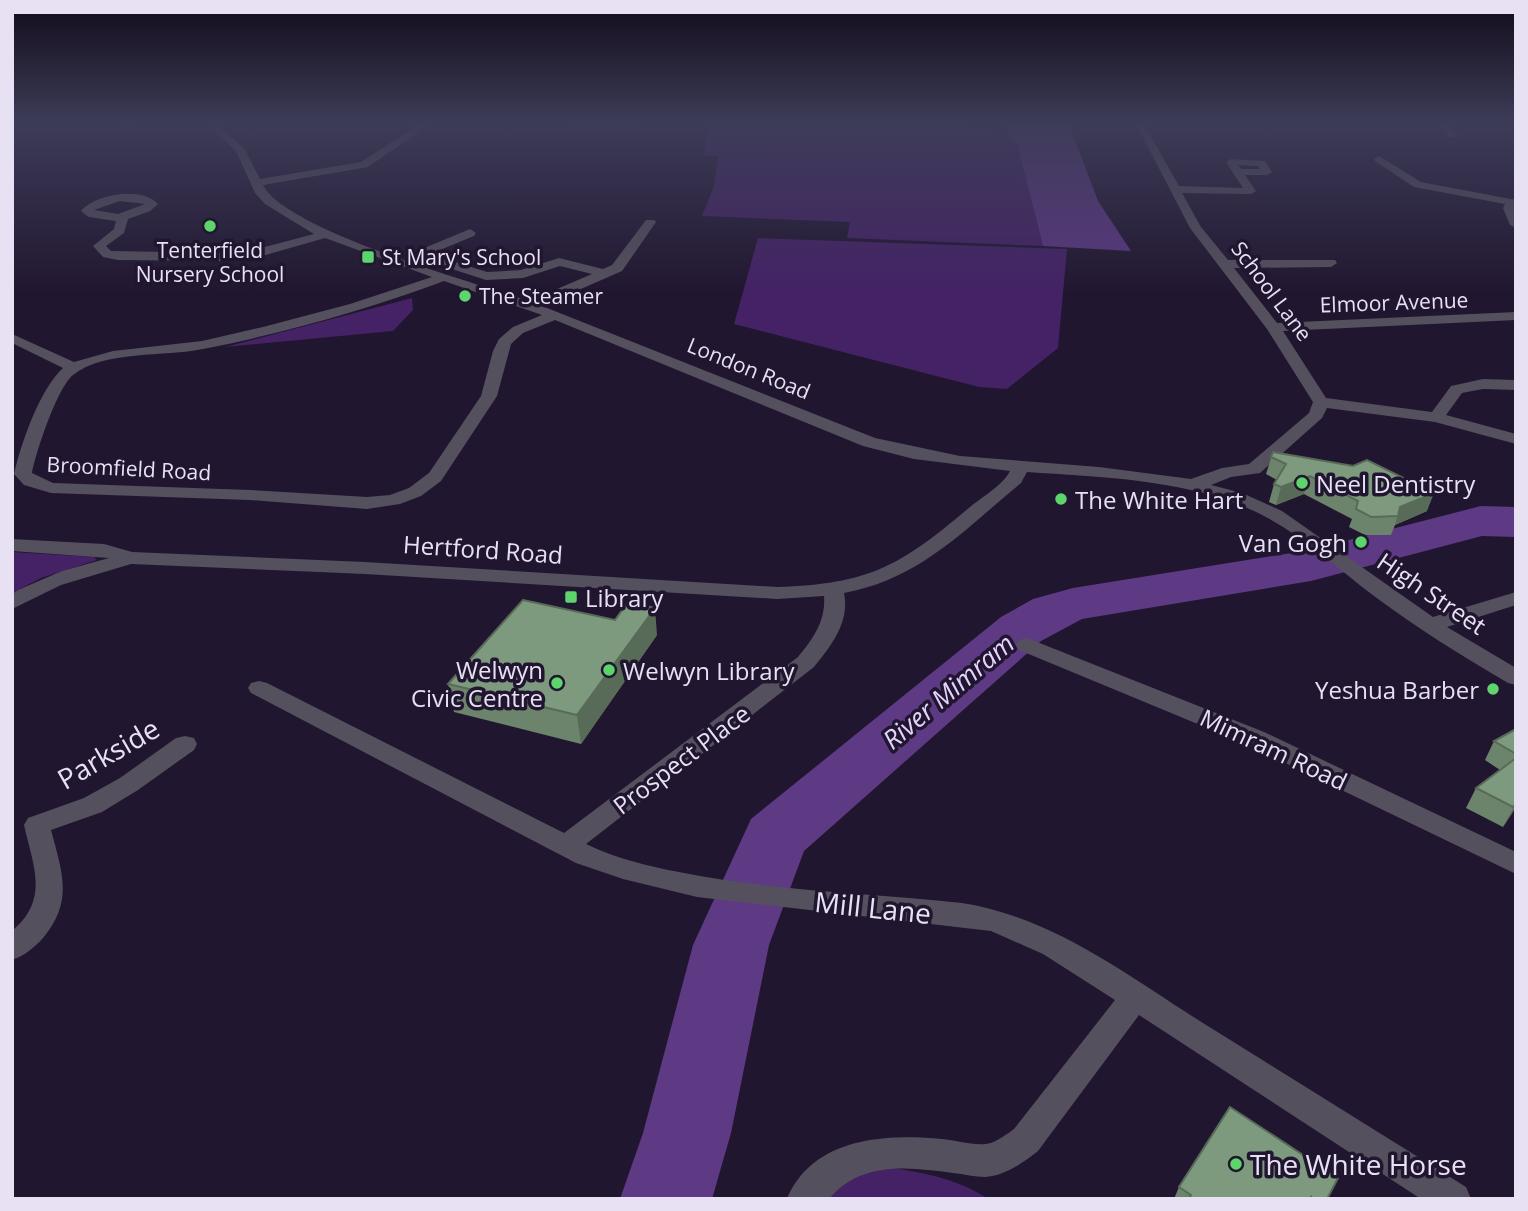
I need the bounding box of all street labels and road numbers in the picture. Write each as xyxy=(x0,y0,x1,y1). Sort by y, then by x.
street label: School Lane xyxy=(1225,236,1319,346)
street label: Elmoor Avenue xyxy=(1319,285,1469,319)
street label: London Road xyxy=(683,331,815,405)
street label: Broomfield Road xyxy=(46,450,212,486)
street label: Hertford Road xyxy=(402,527,564,571)
street label: High Street xyxy=(1371,544,1493,642)
street label: Prospect Place xyxy=(606,697,756,821)
street label: Mimram Road xyxy=(1195,701,1353,797)
street label: Parkside xyxy=(50,709,166,797)
street label: Mill Lane xyxy=(813,882,933,932)

